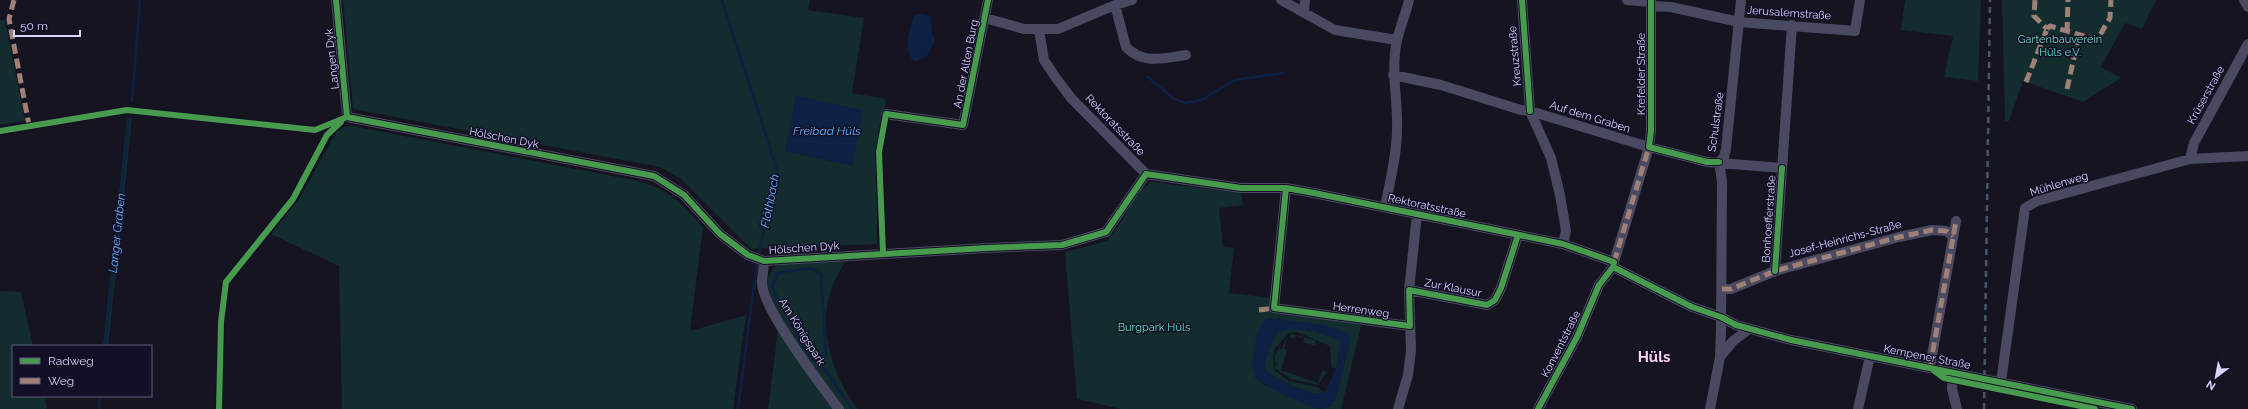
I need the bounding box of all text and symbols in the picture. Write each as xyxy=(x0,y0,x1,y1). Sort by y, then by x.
street label: Jerusalemstraße xyxy=(1747,4,1832,22)
scale bar xyxy=(14,12,80,38)
text: 50 m xyxy=(20,19,48,33)
street label: An der Alten Burg xyxy=(951,19,981,109)
street label: Kreuzstraße xyxy=(1506,25,1524,87)
street label: Langen Dyk xyxy=(322,28,342,90)
street label: Krefelder Straße xyxy=(1635,32,1648,115)
park label: Gartenbauverein Hüls e.V. xyxy=(2018,33,2102,59)
street label: Krüserstraße xyxy=(2185,63,2228,126)
street label: Schulstraße xyxy=(1705,91,1727,153)
street label: Rektoratsstraße xyxy=(1083,92,1148,159)
street label: Auf dem Graben xyxy=(1548,99,1632,135)
water label: Freibad Hüls xyxy=(793,124,861,138)
street label: Hölschen Dyk xyxy=(468,125,540,151)
street label: Mühlenweg xyxy=(2028,169,2090,199)
water label: Flöthbach xyxy=(758,173,782,229)
street label: Bonhoefferstraße xyxy=(1759,174,1779,263)
street label: Rektoratsstraße xyxy=(1387,191,1468,221)
water label: Langer Graben xyxy=(106,192,128,274)
street label: Josef-Heinrichs-Straße xyxy=(1787,218,1903,260)
street label: Hölschen Dyk xyxy=(768,239,840,257)
street label: Zur Klausur xyxy=(1423,276,1483,300)
street label: Am Königspark xyxy=(776,296,828,368)
street label: Herrenweg xyxy=(1332,300,1390,320)
street label: Konventstraße xyxy=(1539,308,1584,380)
park label: Burgpark Hüls xyxy=(1118,321,1190,334)
street label: Kempener Straße xyxy=(1882,342,1972,372)
legend xyxy=(12,345,152,397)
district label: Hüls xyxy=(1638,348,1670,366)
text: Radweg xyxy=(48,354,94,368)
north arrow xyxy=(2196,357,2236,397)
text: Weg xyxy=(48,374,74,388)
text: N xyxy=(2204,377,2218,393)

